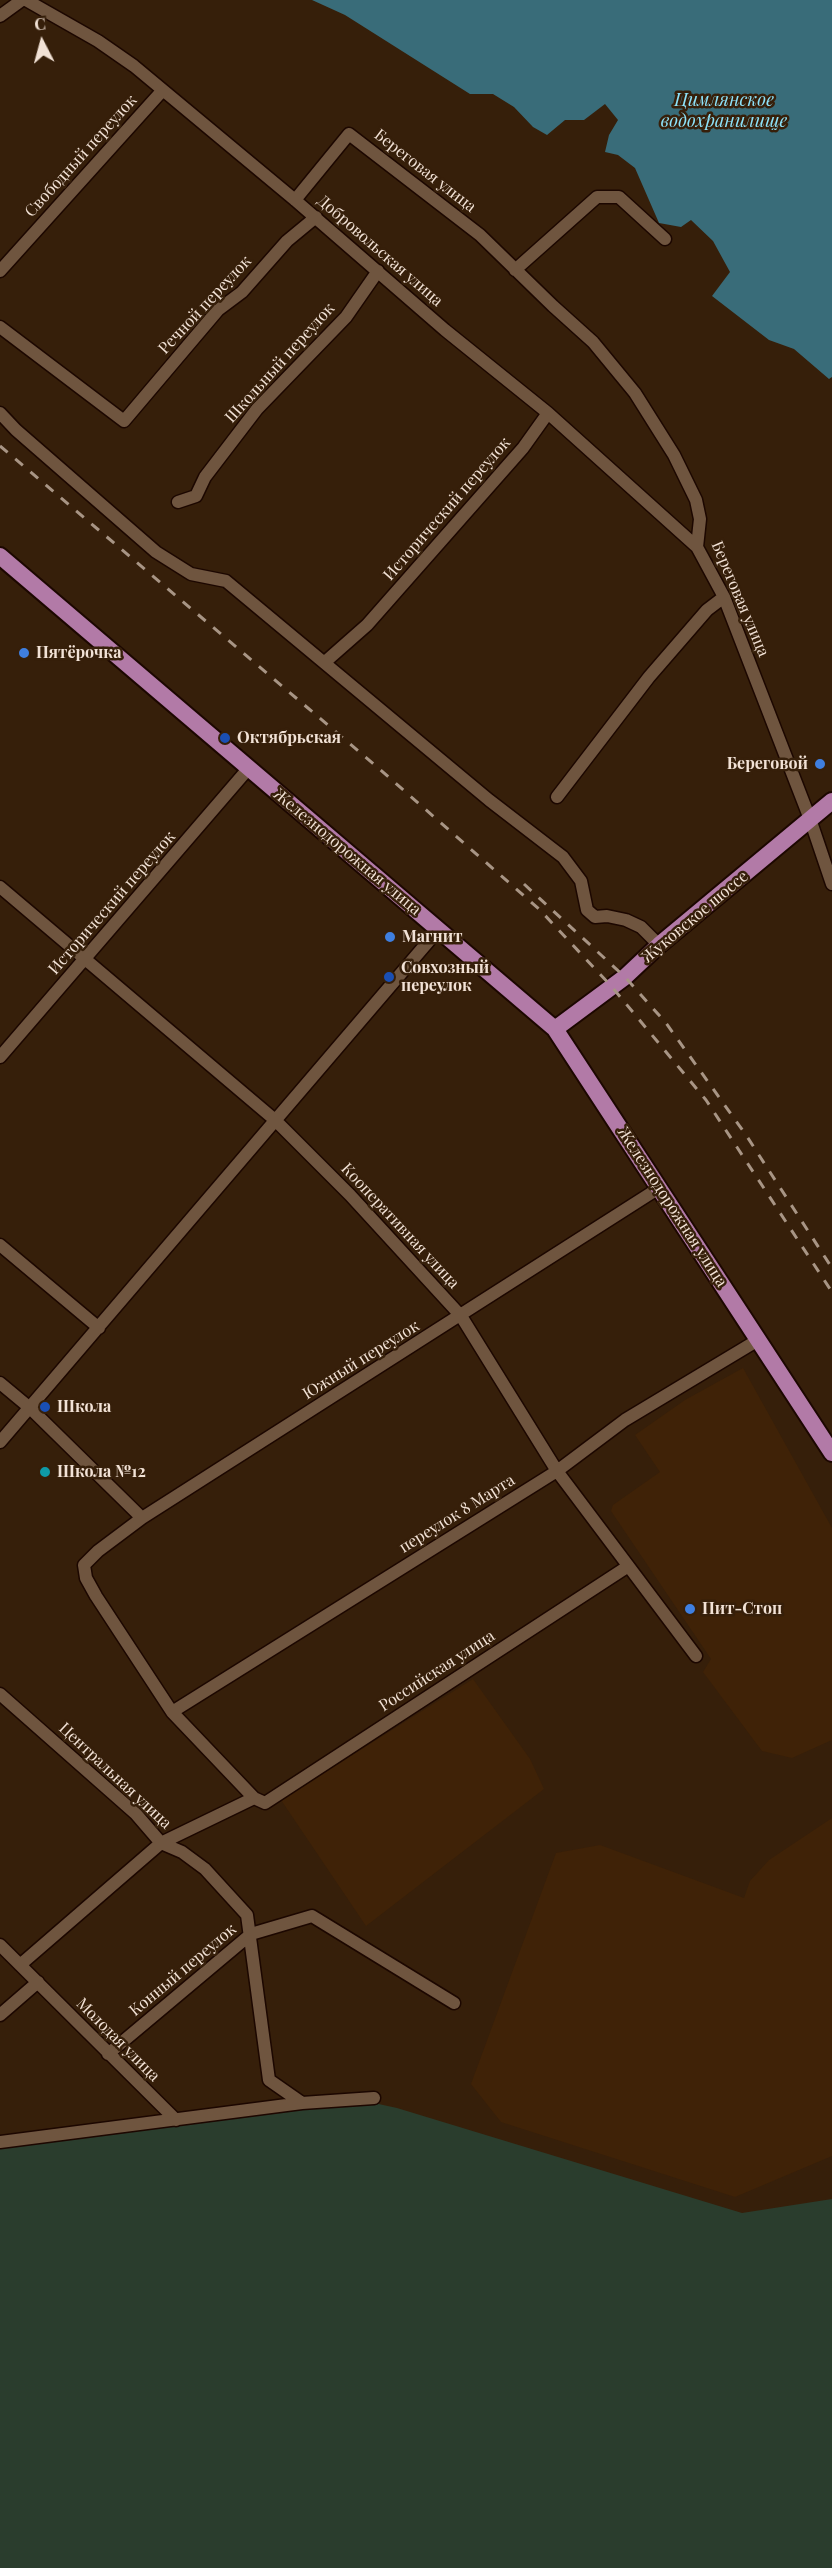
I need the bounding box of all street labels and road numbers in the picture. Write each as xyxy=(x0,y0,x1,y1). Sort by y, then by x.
street label: Свободный переулок xyxy=(21,91,141,221)
street label: Береговая улица xyxy=(370,125,480,217)
street label: Добровольская улица xyxy=(313,191,447,311)
street label: Речной переулок xyxy=(155,252,255,358)
street label: Школьный переулок xyxy=(221,299,339,427)
street label: Исторический переулок xyxy=(380,434,514,584)
street label: Береговая улица xyxy=(707,538,773,660)
street label: Железнодорожная улица xyxy=(269,785,425,919)
street label: Исторический переулок xyxy=(45,828,179,978)
street label: Жуковское шоссе xyxy=(638,867,752,967)
street label: Железнодорожная улица xyxy=(613,1123,731,1291)
street label: Кооперативная улица xyxy=(337,1159,463,1293)
street label: Южный переулок xyxy=(299,1316,423,1404)
street label: переулок 8 Марта xyxy=(396,1471,518,1557)
street label: Российская улица xyxy=(375,1626,499,1716)
street label: Центральная улица xyxy=(55,1719,175,1833)
street label: Конный переулок xyxy=(126,1920,240,2020)
street label: Молодая улица xyxy=(72,1994,164,2086)

